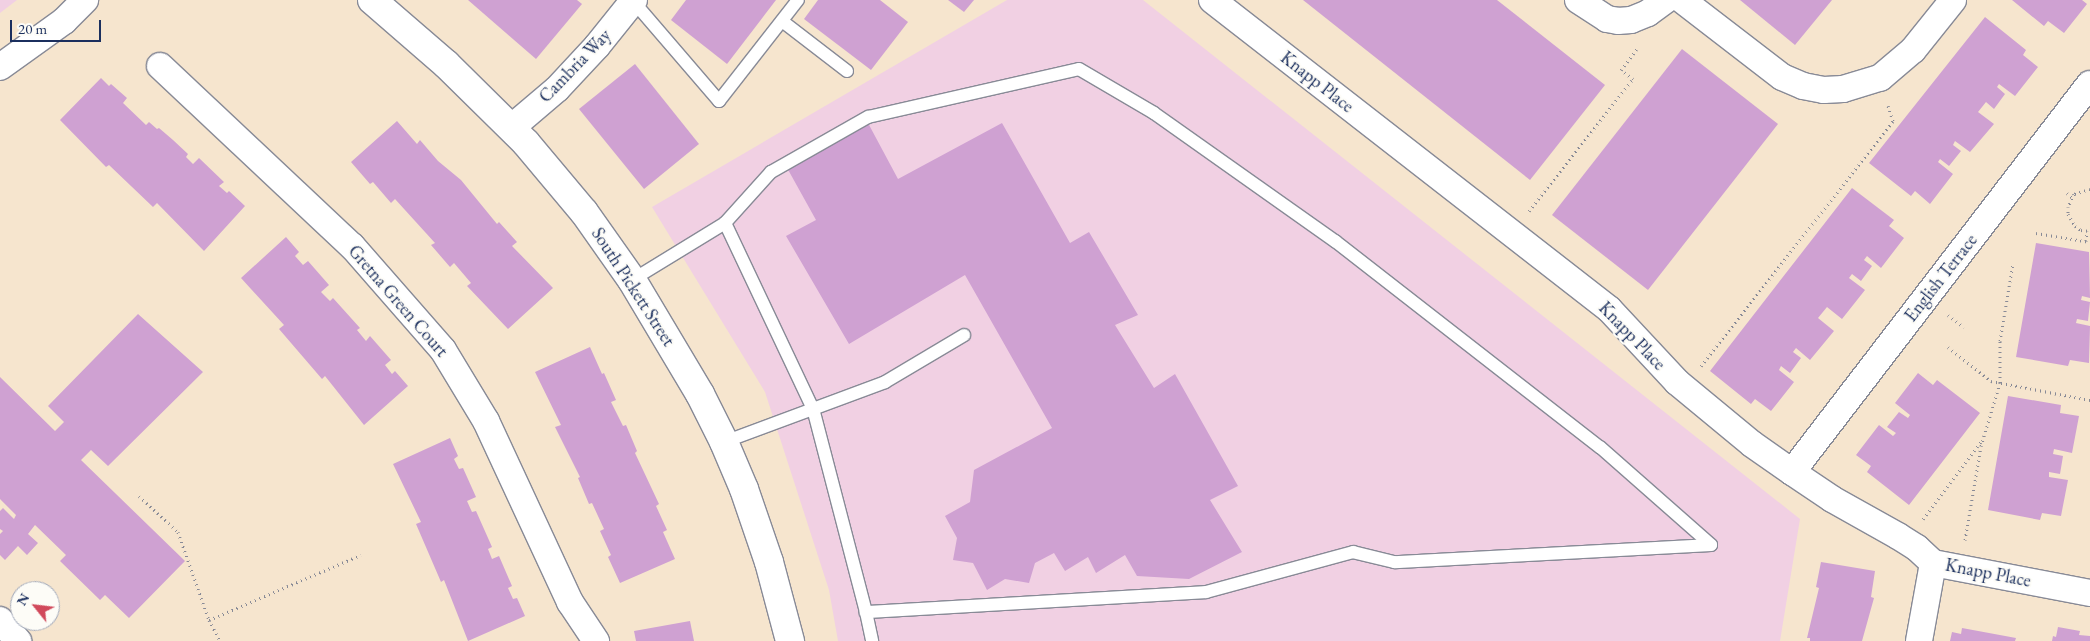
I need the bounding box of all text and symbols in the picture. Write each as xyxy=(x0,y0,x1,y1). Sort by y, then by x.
scale bar xyxy=(12,10,104,42)
text: 20 m xyxy=(18,19,47,38)
street label: Cambria Way xyxy=(535,25,615,107)
street label: Knapp Place xyxy=(1276,47,1358,117)
street label: South Pickett Street xyxy=(587,224,679,350)
street label: English Terrace xyxy=(1900,230,1982,326)
street label: Gretna Green Court xyxy=(344,241,452,361)
street label: Knapp Place xyxy=(1594,297,1670,375)
street label: Knapp Place xyxy=(1943,554,2033,592)
north arrow xyxy=(10,581,60,631)
text: N xyxy=(12,590,33,609)

